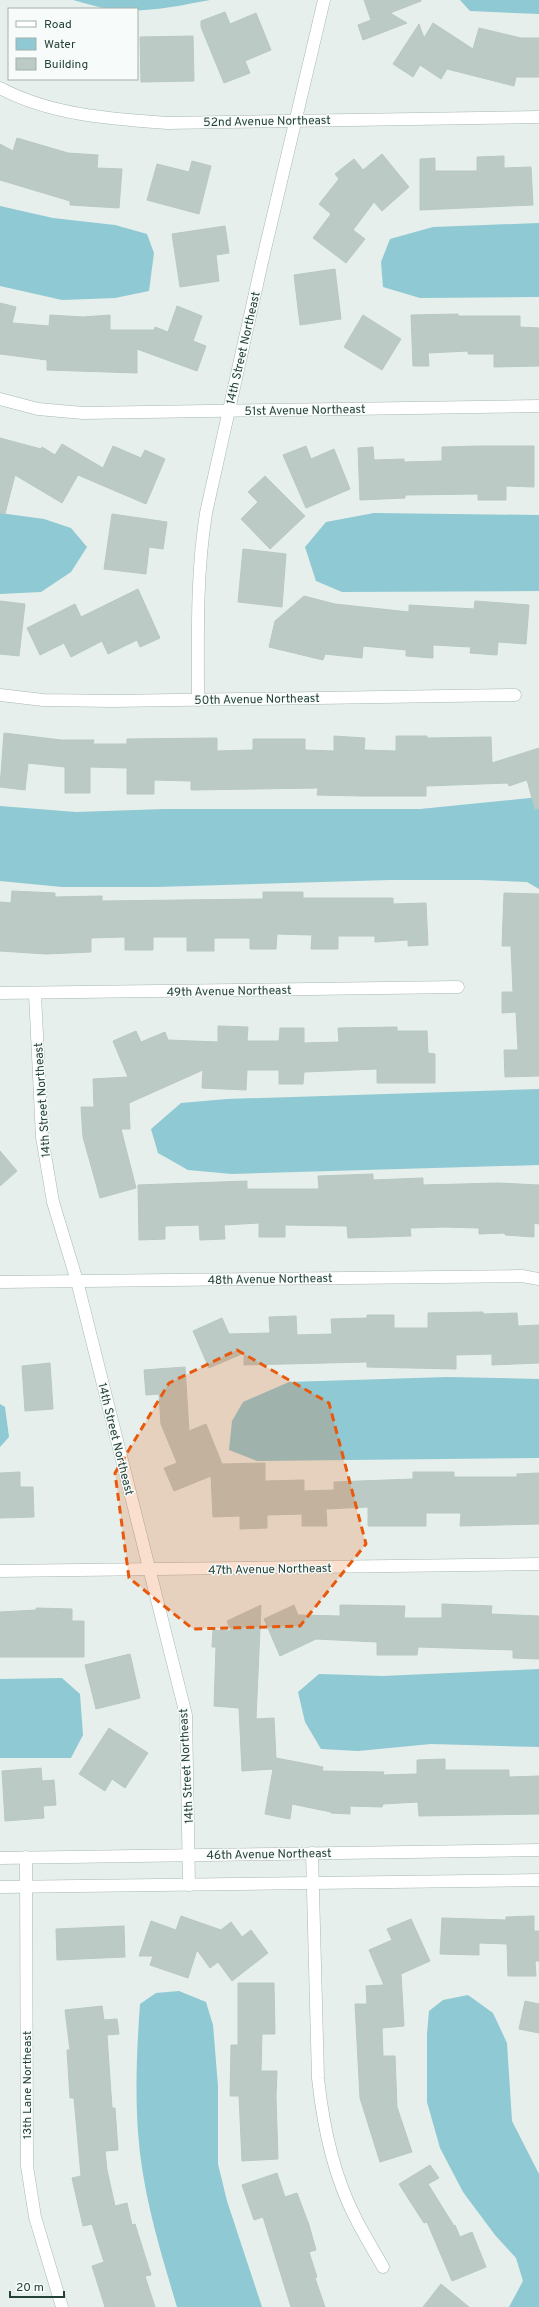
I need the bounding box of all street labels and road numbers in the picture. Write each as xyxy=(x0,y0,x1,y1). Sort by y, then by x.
street label: 52nd Avenue Northeast xyxy=(203,113,331,131)
street label: 14th Street Northeast xyxy=(223,290,265,406)
street label: 51st Avenue Northeast xyxy=(244,402,366,420)
street label: 50th Avenue Northeast xyxy=(194,691,320,709)
street label: 49th Avenue Northeast xyxy=(167,983,292,1001)
street label: 14th Street Northeast xyxy=(31,1042,55,1158)
street label: 48th Avenue Northeast xyxy=(207,1271,333,1289)
street label: 14th Street Northeast xyxy=(93,1381,137,1497)
street label: 47th Avenue Northeast xyxy=(208,1561,332,1579)
street label: 14th Street Northeast xyxy=(176,1708,198,1824)
street label: 46th Avenue Northeast xyxy=(206,1846,332,1864)
street label: 13th Lane Northeast xyxy=(20,2031,36,2139)

